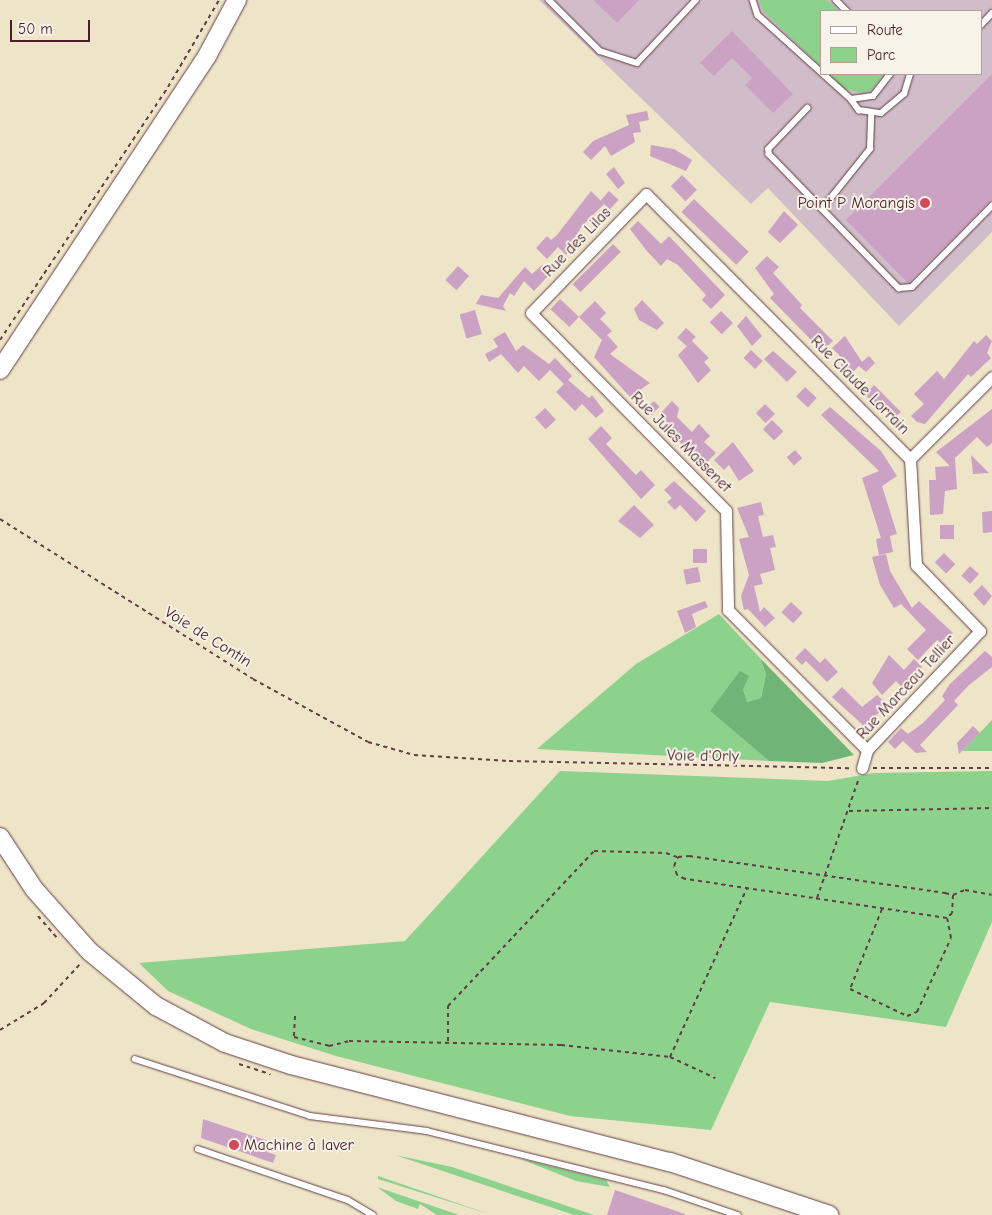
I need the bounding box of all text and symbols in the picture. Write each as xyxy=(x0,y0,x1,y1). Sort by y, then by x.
scale bar xyxy=(12,10,92,42)
legend xyxy=(820,10,982,75)
text: 50 m xyxy=(18,20,53,38)
text: Route xyxy=(867,21,903,39)
text: Parc xyxy=(867,46,895,64)
place label: Point P Morangis xyxy=(798,193,915,213)
marker: Point P Morangis xyxy=(919,197,931,209)
street label: Rue des Lilas xyxy=(539,203,615,281)
street label: Rue Claude Lorrain xyxy=(807,332,913,438)
street label: Rue Jules Massenet xyxy=(627,388,735,496)
street label: Voie de Contin xyxy=(161,603,255,671)
street label: Rue Marceau Tellier xyxy=(853,631,959,743)
street label: Voie d'Orly xyxy=(667,746,739,766)
place label: Machine à laver xyxy=(244,1135,354,1155)
marker: Machine à laver xyxy=(228,1139,240,1151)

